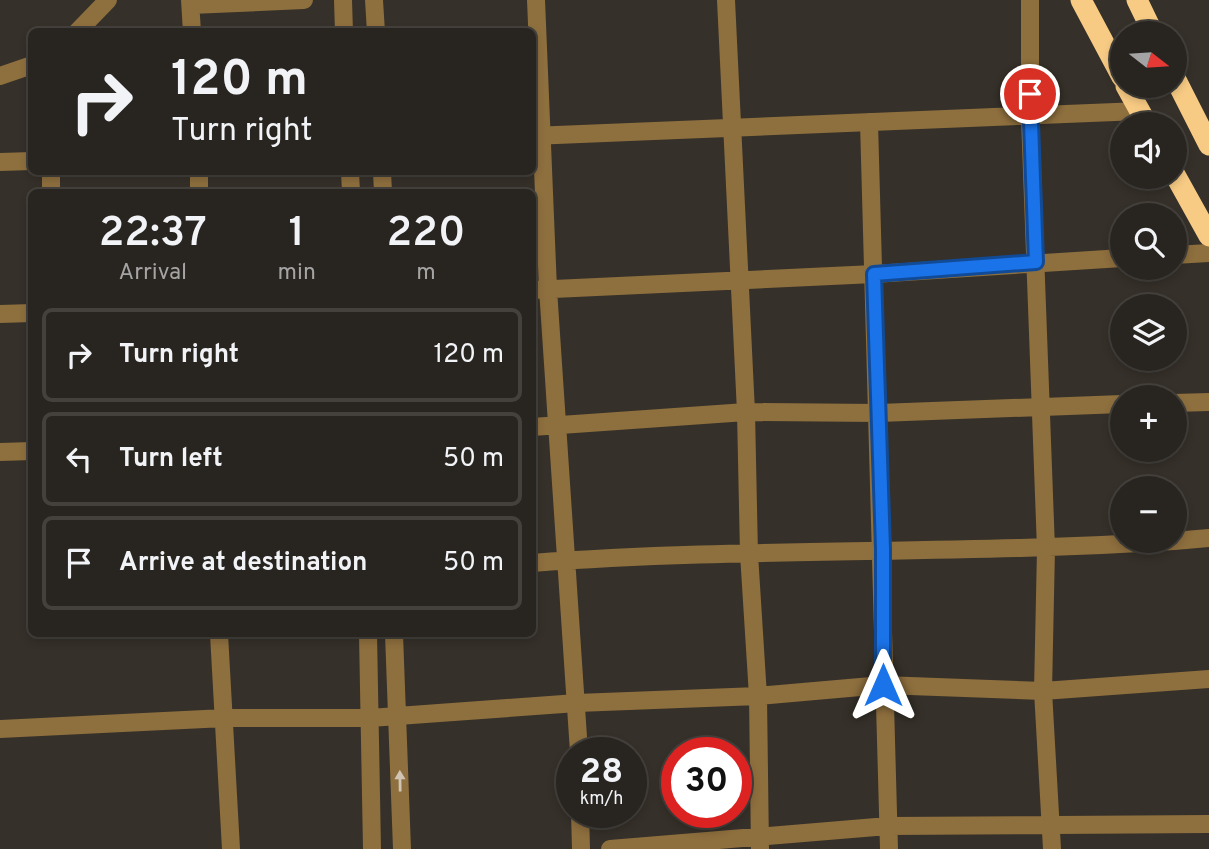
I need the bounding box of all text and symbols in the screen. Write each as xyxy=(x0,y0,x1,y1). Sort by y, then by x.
north arrow xyxy=(1110,21,1186,98)
map controls xyxy=(1110,21,1187,553)
text: 120 m xyxy=(171,51,308,113)
icon: right xyxy=(56,56,147,147)
pin xyxy=(1000,64,1060,124)
icon: arrive xyxy=(1011,75,1049,113)
text: Turn right xyxy=(171,112,313,152)
button: sound xyxy=(1110,112,1187,189)
button: search xyxy=(1110,203,1187,280)
text: 22:37 xyxy=(99,208,207,261)
text: 1 xyxy=(289,208,305,261)
text: 220 xyxy=(387,208,465,261)
text: Arrival xyxy=(119,259,187,288)
text: min xyxy=(278,259,316,288)
text: m xyxy=(416,259,436,288)
button: layers xyxy=(1110,294,1187,371)
icon: right xyxy=(60,336,98,374)
text: Turn right xyxy=(119,339,239,372)
text: 120 m xyxy=(434,339,504,372)
button: + xyxy=(1110,385,1187,462)
icon: left xyxy=(60,440,98,478)
text: Turn left xyxy=(119,443,223,476)
text: 50 m xyxy=(443,443,504,476)
button: − xyxy=(1110,476,1187,553)
icon: arrive xyxy=(60,544,98,582)
text: Arrive at destination xyxy=(119,547,367,580)
text: 50 m xyxy=(443,547,504,580)
position arrow xyxy=(846,648,920,722)
speed limit sign: 30 xyxy=(661,737,752,828)
text: 28 xyxy=(580,751,623,795)
one-way arrow xyxy=(394,770,406,792)
text: km/h xyxy=(580,788,623,811)

